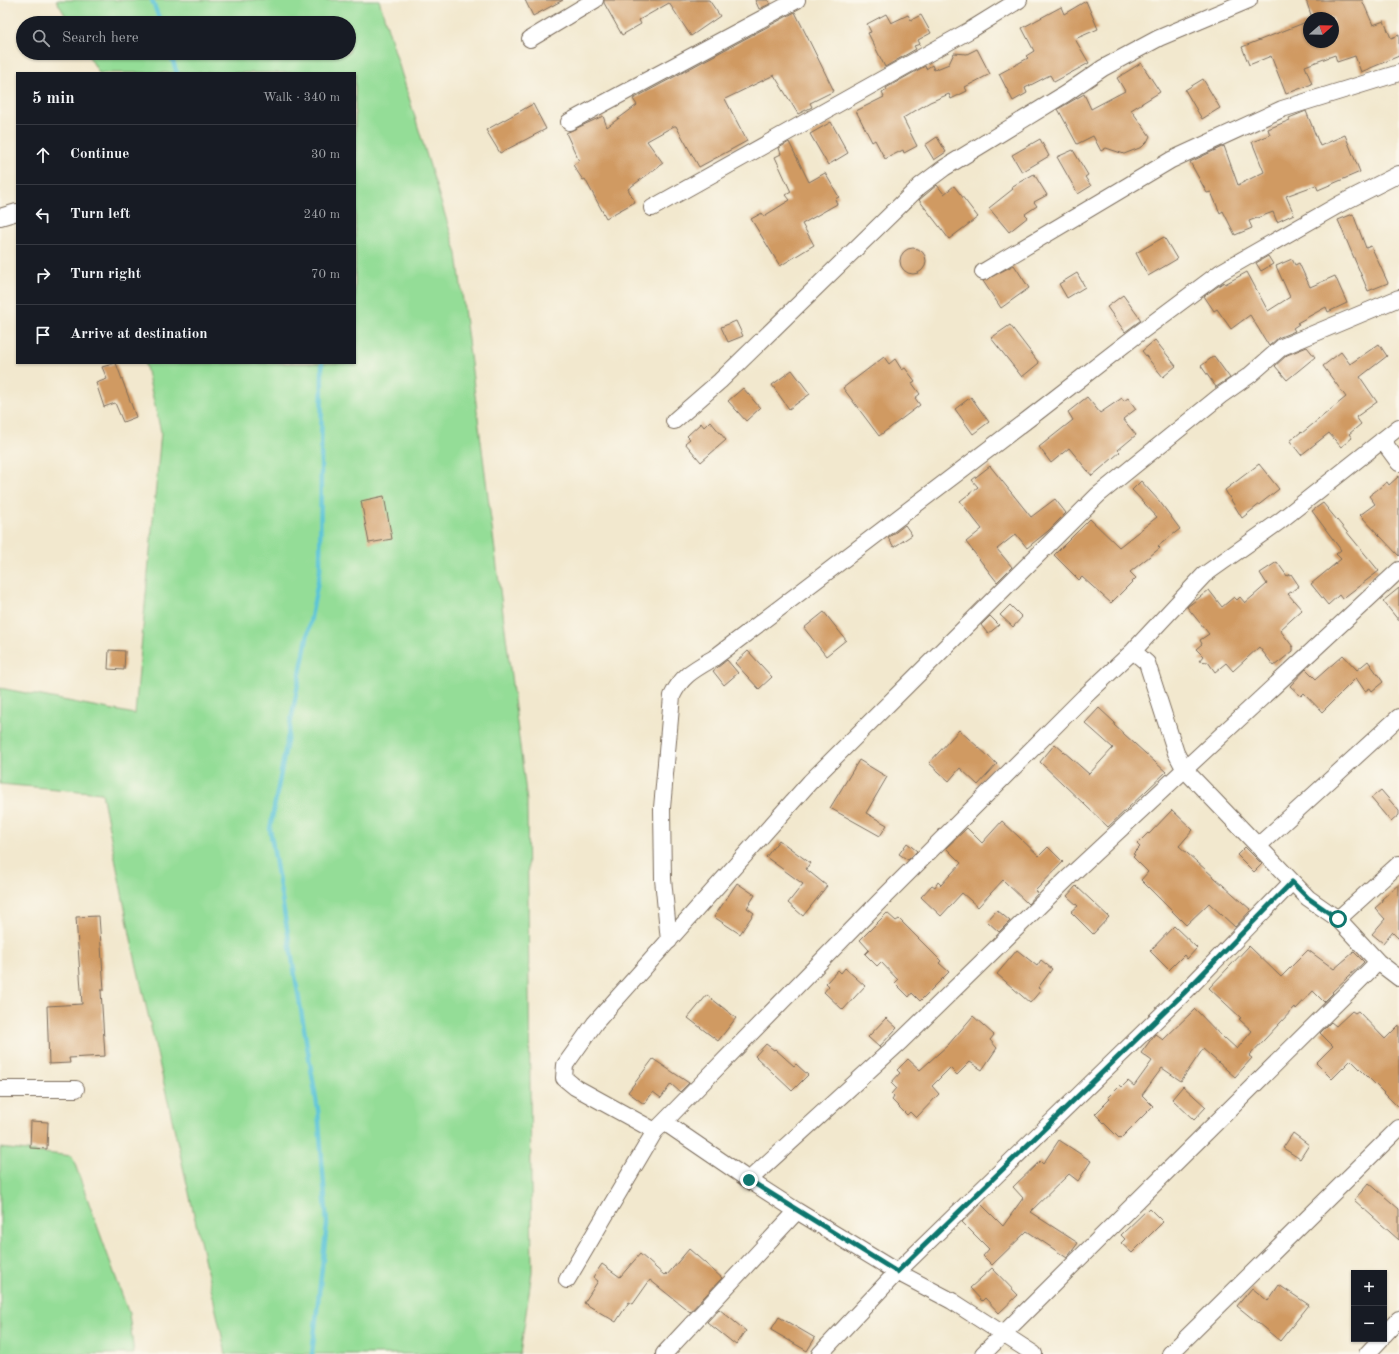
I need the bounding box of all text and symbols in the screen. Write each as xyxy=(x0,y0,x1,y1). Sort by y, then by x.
north arrow xyxy=(1303,12,1339,48)
search box xyxy=(16,16,356,60)
icon: search xyxy=(30,27,52,49)
text: Search here xyxy=(62,31,139,46)
text: 5 min xyxy=(32,90,75,107)
text: Walk · 340 m xyxy=(263,91,340,104)
icon: ahead xyxy=(32,144,54,166)
text: Continue xyxy=(70,147,129,162)
text: 30 m xyxy=(311,148,340,161)
icon: left xyxy=(32,204,54,226)
text: Turn left xyxy=(70,207,130,222)
text: 240 m xyxy=(303,208,340,221)
icon: right xyxy=(32,264,54,286)
text: Turn right xyxy=(70,267,141,282)
text: 70 m xyxy=(311,268,340,281)
icon: arrive xyxy=(32,324,54,346)
text: Arrive at destination xyxy=(70,327,208,342)
route start xyxy=(1329,910,1347,928)
route end xyxy=(740,1171,758,1189)
map controls xyxy=(1351,1270,1387,1342)
button: + xyxy=(1351,1270,1387,1306)
button: − xyxy=(1351,1306,1387,1342)

